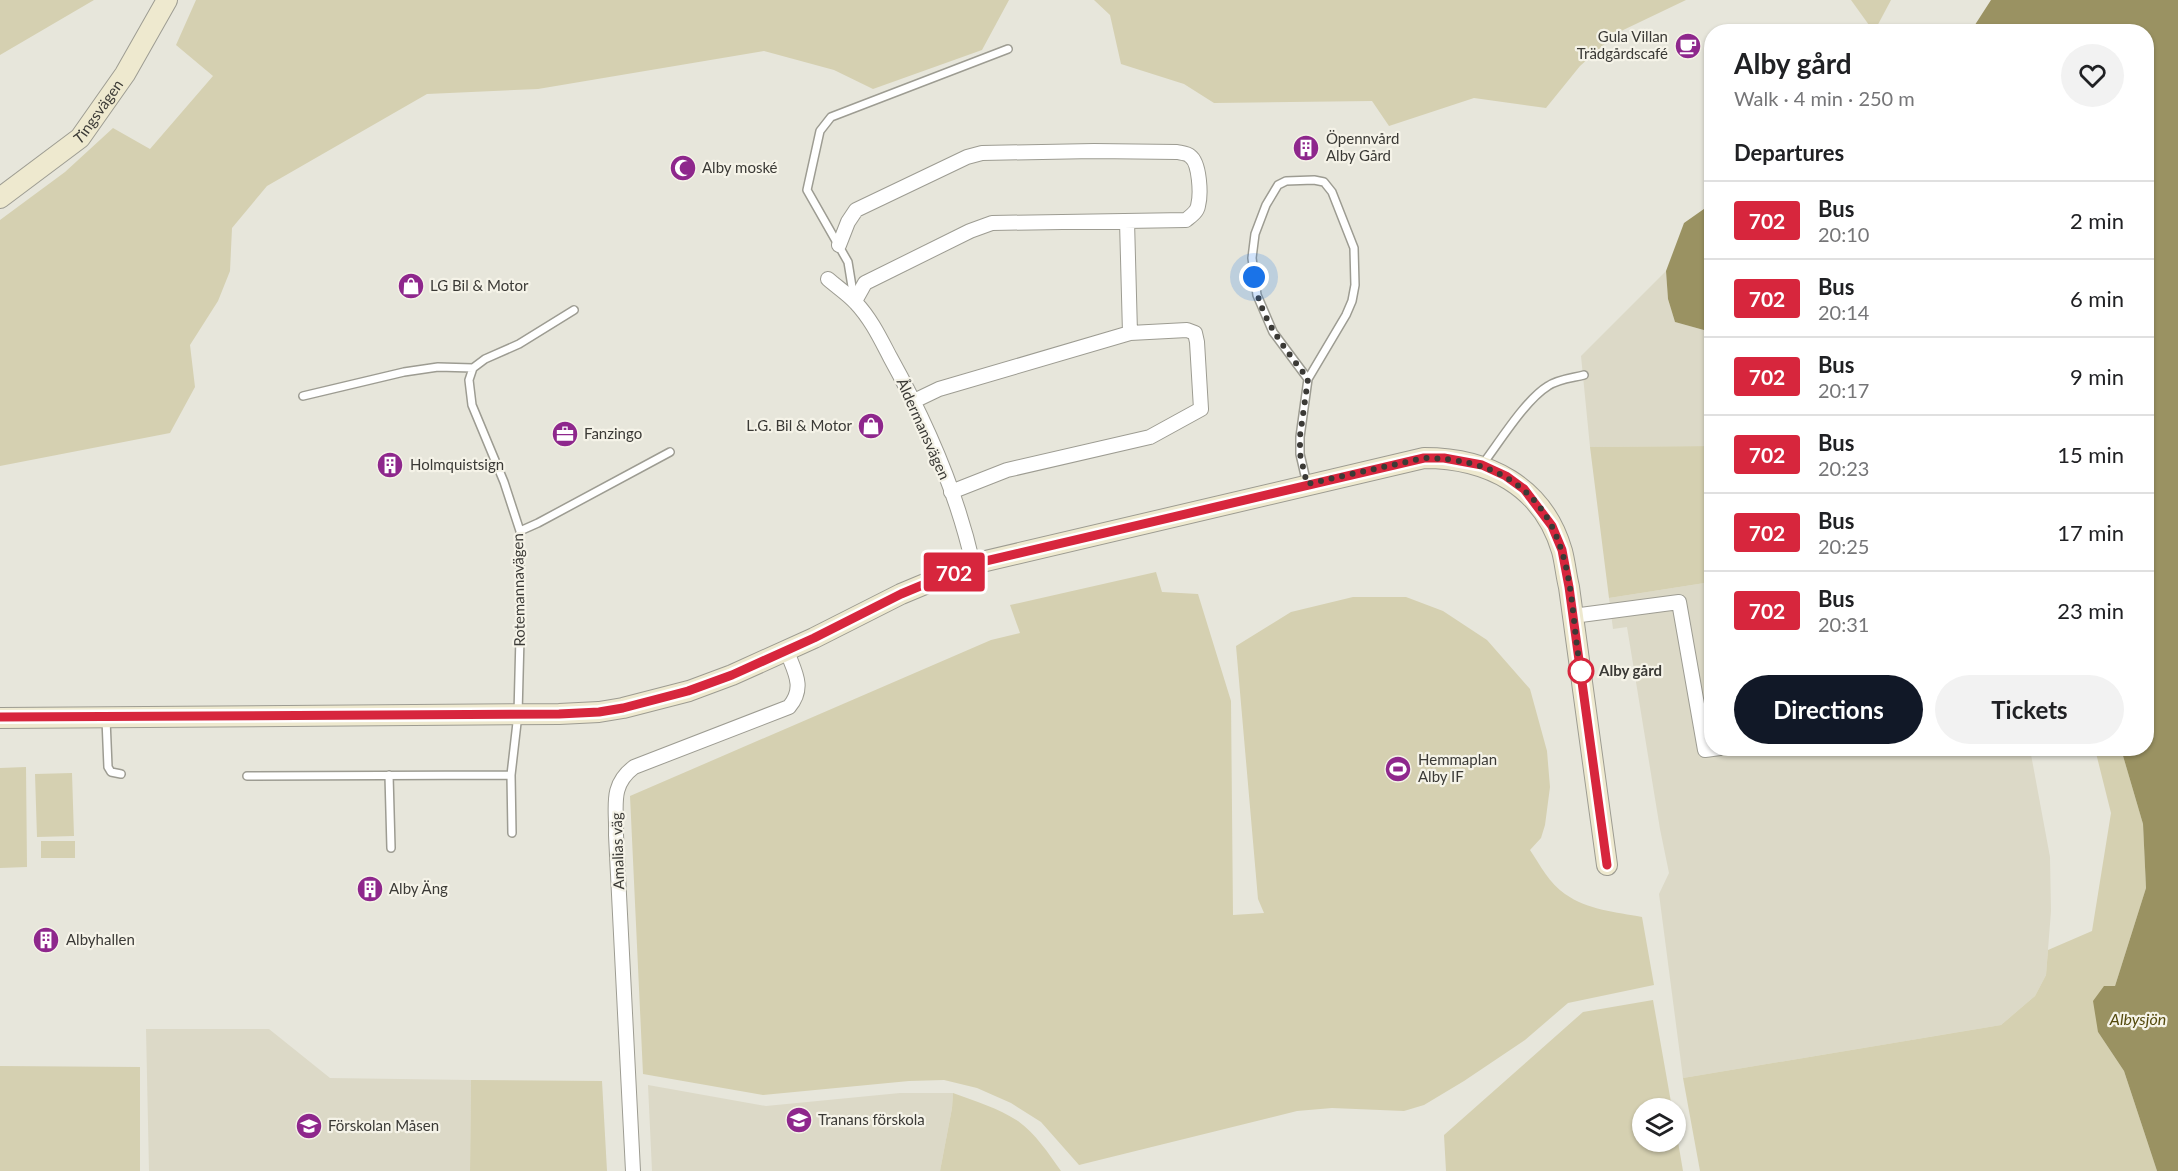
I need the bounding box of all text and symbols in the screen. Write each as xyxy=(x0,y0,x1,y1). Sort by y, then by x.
place label: Gula Villan Trädgårdscafé xyxy=(1577,27,1668,62)
cafe icon: Gula Villan Trädgårdscafé xyxy=(1673,31,1703,61)
button: heart xyxy=(2061,44,2124,107)
text: Alby gård xyxy=(1734,46,1852,80)
street label: Tingsvägen xyxy=(70,76,126,147)
text: Walk · 4 min · 250 m xyxy=(1734,86,1915,110)
place label: Öpennvård Alby Gård xyxy=(1326,129,1399,164)
building icon: Öpennvård Alby Gård xyxy=(1291,133,1321,163)
text: Departures xyxy=(1734,139,1844,166)
mosque icon: Alby moské xyxy=(668,153,698,183)
place label: Alby moské xyxy=(702,158,778,176)
text: Bus xyxy=(1818,195,1854,222)
text: 2 min xyxy=(2070,207,2124,234)
text: 702 xyxy=(1749,208,1785,233)
text: 20:10 xyxy=(1818,222,1869,246)
your location xyxy=(1239,262,1269,292)
shop icon: LG Bil & Motor xyxy=(396,271,426,301)
text: Bus xyxy=(1818,273,1854,300)
place label: LG Bil & Motor xyxy=(430,276,529,294)
text: 6 min xyxy=(2070,285,2124,312)
text: 702 xyxy=(1749,286,1785,311)
text: 20:14 xyxy=(1818,300,1869,324)
text: Bus xyxy=(1818,351,1854,378)
text: 9 min xyxy=(2070,363,2124,390)
text: 702 xyxy=(1749,364,1785,389)
street label: Åldermansvägen xyxy=(894,375,954,482)
text: 20:17 xyxy=(1818,378,1869,402)
shop icon: L.G. Bil & Motor xyxy=(856,411,886,441)
place label: L.G. Bil & Motor xyxy=(746,416,853,434)
office icon: Fanzingo xyxy=(550,419,580,449)
place label: Fanzingo xyxy=(584,424,642,442)
text: Bus xyxy=(1818,429,1854,456)
text: 15 min xyxy=(2057,441,2124,468)
text: 702 xyxy=(1749,442,1785,467)
building icon: Holmquistsign xyxy=(375,450,405,480)
place label: Holmquistsign xyxy=(410,455,504,473)
text: 20:23 xyxy=(1818,456,1869,480)
text: Bus xyxy=(1818,507,1854,534)
text: 17 min xyxy=(2057,519,2124,546)
text: 702 xyxy=(1749,520,1785,545)
street label: Rotemannavägen xyxy=(508,533,528,647)
text: 20:25 xyxy=(1818,534,1869,558)
line badge: 702 xyxy=(920,552,988,592)
text: 702 xyxy=(936,560,972,585)
text: Bus xyxy=(1818,585,1854,612)
text: 23 min xyxy=(2057,597,2124,624)
text: 702 xyxy=(1749,598,1785,623)
text: 20:31 xyxy=(1818,612,1869,636)
marker: Alby gård xyxy=(1568,658,1594,684)
place label: Alby gård xyxy=(1598,661,1662,679)
button: Directions xyxy=(1734,675,1923,744)
button: Tickets xyxy=(1935,675,2124,744)
place label: Hemmaplan Alby IF xyxy=(1418,750,1497,785)
sports icon: Hemmaplan Alby IF xyxy=(1383,754,1413,784)
street label: Amalias väg xyxy=(607,812,627,890)
building icon: Alby Äng xyxy=(355,874,385,904)
place label: Alby Äng xyxy=(389,879,448,897)
building icon: Albyhallen xyxy=(31,925,61,955)
place label: Albyhallen xyxy=(66,930,135,948)
water label: Albysjön xyxy=(2109,1009,2166,1028)
map controls xyxy=(1632,1098,1686,1152)
button: layers xyxy=(1632,1098,1686,1152)
school or university icon: Tranans förskola xyxy=(784,1105,814,1135)
place label: Tranans förskola xyxy=(818,1110,925,1128)
school or university icon: Förskolan Måsen xyxy=(294,1111,324,1141)
place label: Förskolan Måsen xyxy=(328,1116,439,1134)

